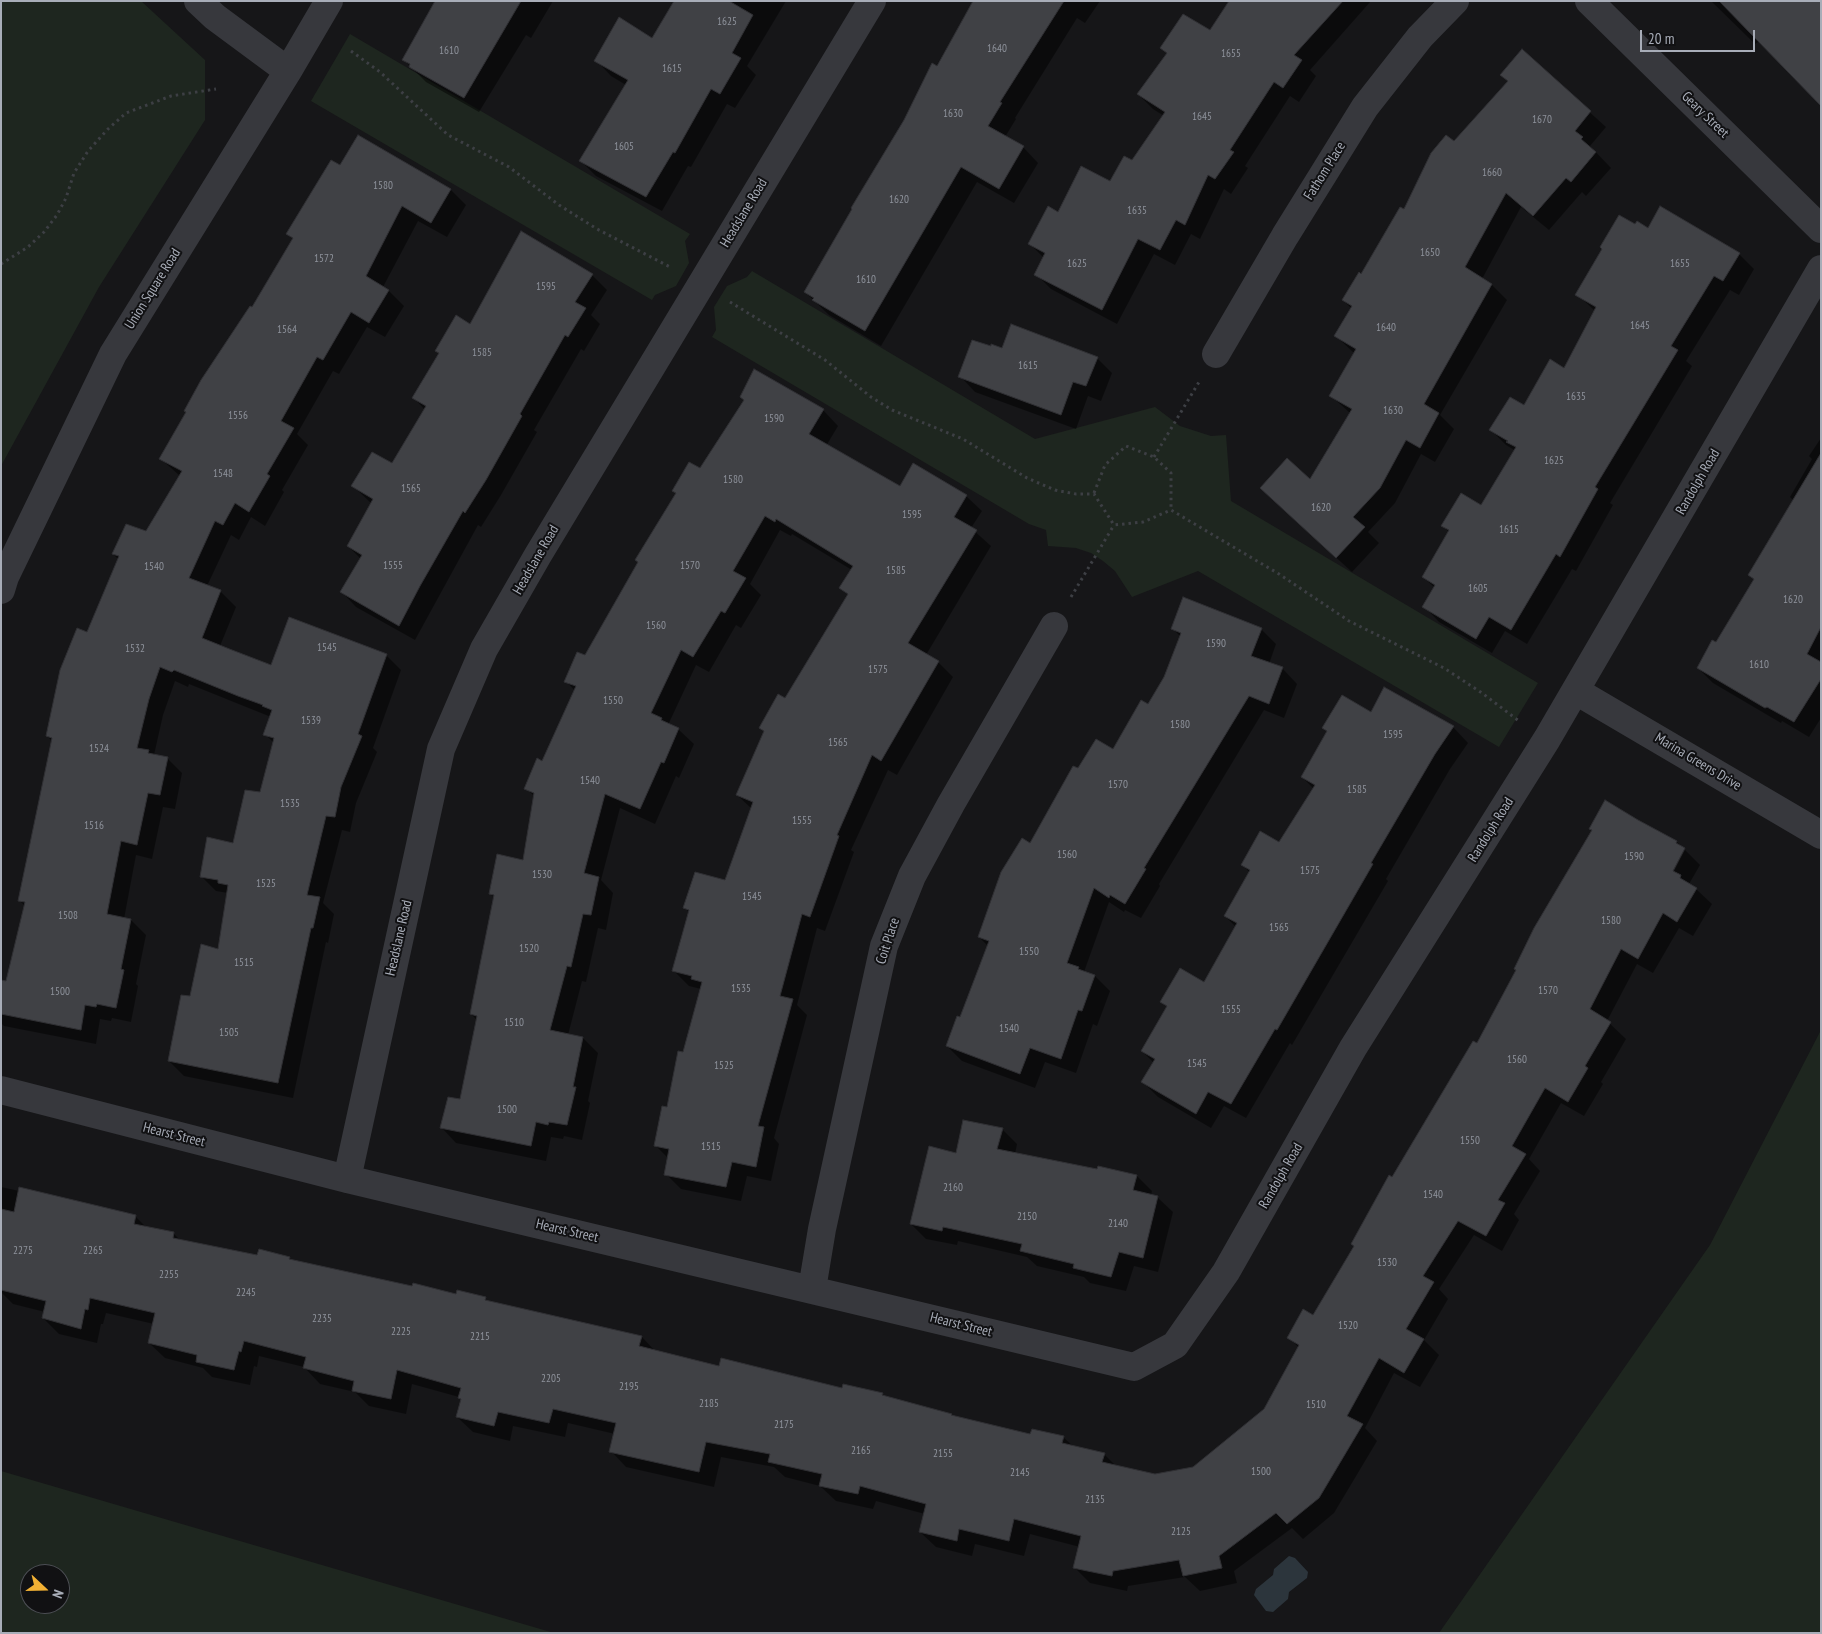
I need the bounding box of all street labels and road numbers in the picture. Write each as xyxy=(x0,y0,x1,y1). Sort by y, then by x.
street label: Geary Street xyxy=(1678,88,1732,142)
street label: Fathom Place xyxy=(1301,139,1349,203)
street label: Headslane Road xyxy=(717,176,771,250)
street label: Union Square Road xyxy=(122,246,184,332)
street label: Randolph Road xyxy=(1672,446,1724,518)
street label: Headslane Road xyxy=(509,522,563,598)
street label: Marina Greens Drive xyxy=(1652,730,1744,794)
street label: Randolph Road xyxy=(1465,795,1517,865)
street label: Headslane Road xyxy=(382,898,416,978)
street label: Coit Place xyxy=(873,916,903,966)
street label: Hearst Street xyxy=(141,1119,207,1151)
street label: Randolph Road xyxy=(1255,1140,1307,1212)
street label: Hearst Street xyxy=(534,1216,600,1246)
street label: Hearst Street xyxy=(928,1309,994,1341)

